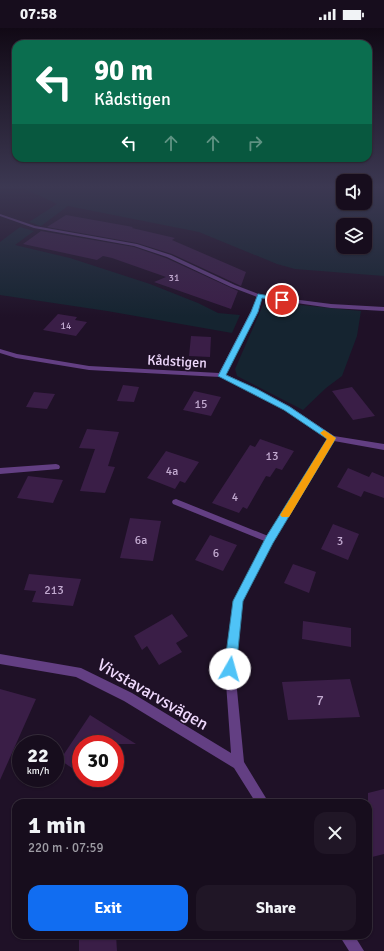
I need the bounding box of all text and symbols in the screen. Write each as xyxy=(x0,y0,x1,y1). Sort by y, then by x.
text: 07:58 xyxy=(20,5,57,23)
text: 90 m xyxy=(94,54,153,88)
icon: left xyxy=(28,56,80,108)
text: Kådstigen xyxy=(94,88,171,110)
icon: left xyxy=(118,132,140,154)
icon: ahead xyxy=(160,132,182,154)
icon: ahead xyxy=(202,132,224,154)
icon: right xyxy=(244,132,266,154)
map controls xyxy=(336,174,372,254)
button: sound xyxy=(336,174,372,210)
button: layers xyxy=(336,218,372,254)
house number: 31 xyxy=(169,272,179,284)
pin xyxy=(265,283,299,317)
icon: arrive xyxy=(271,289,293,311)
house number: 14 xyxy=(61,320,72,332)
street label: Kådstigen xyxy=(147,351,207,372)
house number: 15 xyxy=(195,397,207,412)
house number: 13 xyxy=(266,449,278,464)
house number: 4a xyxy=(166,464,178,479)
house number: 4 xyxy=(232,490,239,505)
house number: 6a xyxy=(135,533,147,548)
house number: 3 xyxy=(337,534,343,549)
house number: 6 xyxy=(213,546,219,561)
house number: 213 xyxy=(44,583,64,598)
position arrow xyxy=(209,648,251,690)
street label: Vivstavarvsvägen xyxy=(93,654,212,735)
house number: 7 xyxy=(316,692,324,709)
speed limit sign: 30 xyxy=(72,735,124,787)
text: 22 xyxy=(27,743,49,768)
text: km/h xyxy=(27,765,49,777)
text: 1 min xyxy=(28,810,86,840)
button: close xyxy=(314,812,356,854)
text: 220 m · 07:59 xyxy=(28,840,104,856)
button: Exit xyxy=(28,885,188,931)
button: Share xyxy=(196,885,356,931)

